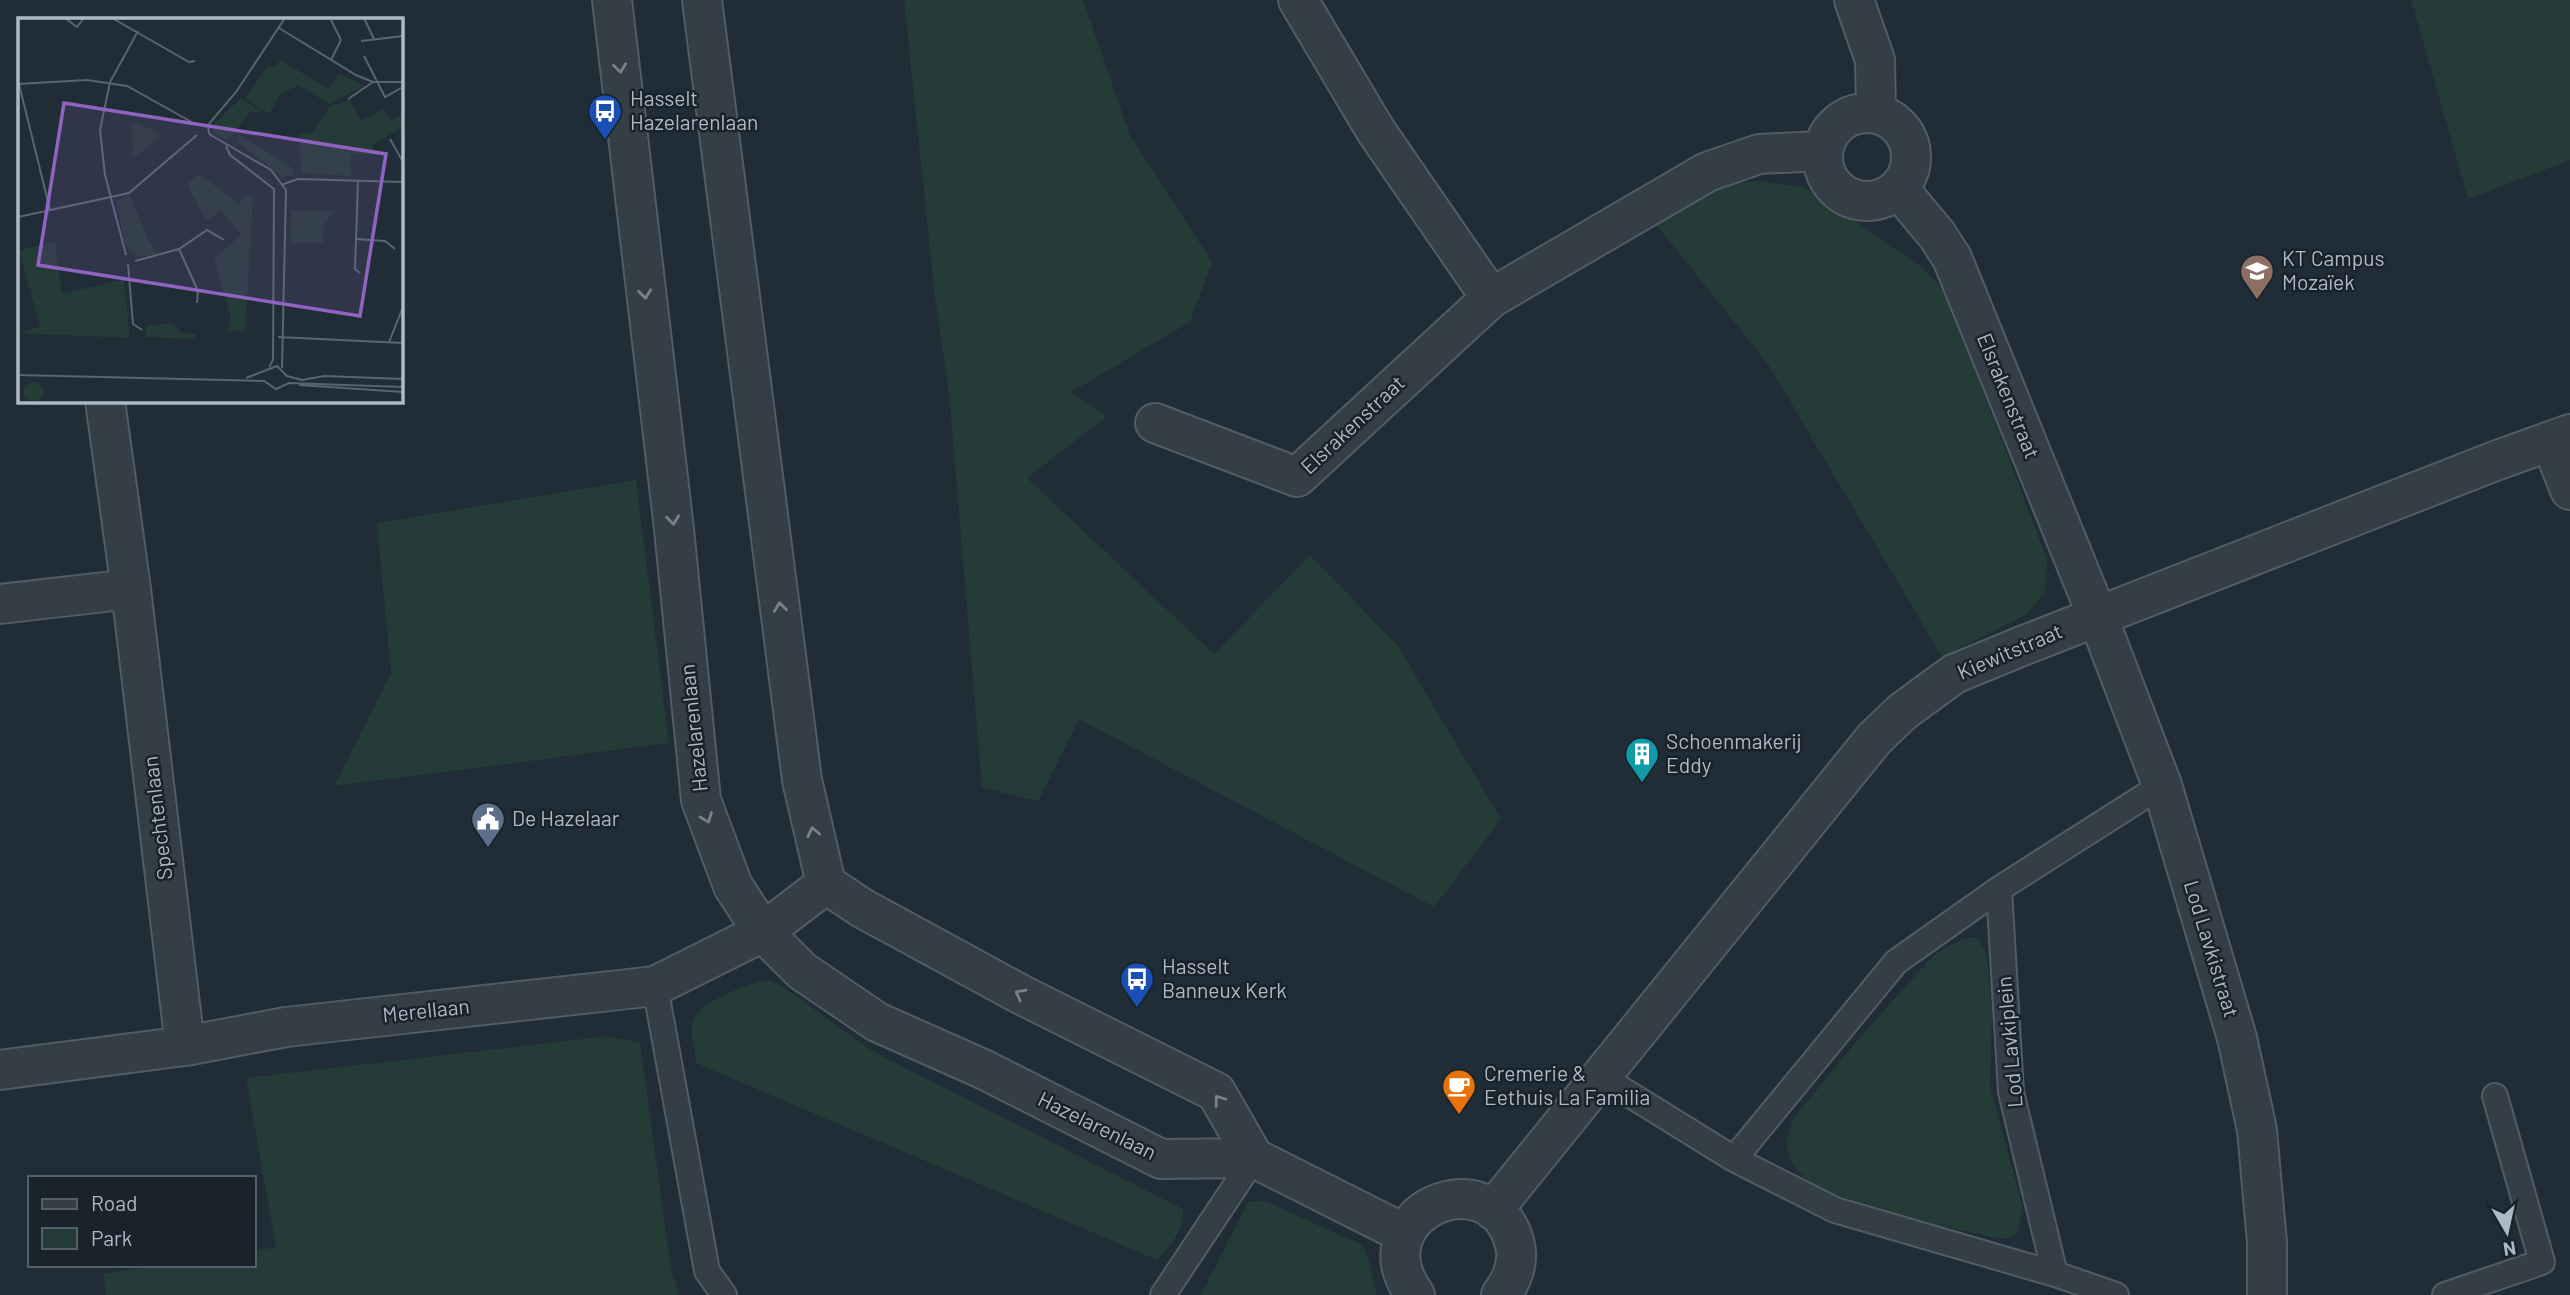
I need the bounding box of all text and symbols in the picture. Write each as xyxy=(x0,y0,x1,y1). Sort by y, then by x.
inset map xyxy=(18,18,402,402)
one-way arrow xyxy=(612,62,627,74)
place label: Hasselt Hazelarenlaan xyxy=(630,85,758,134)
bus stop icon: Hasselt Hazelarenlaan xyxy=(586,92,624,141)
place label: KT Campus Mozaïek xyxy=(2282,245,2385,294)
school or university icon: KT Campus Mozaïek xyxy=(2238,252,2276,301)
one-way arrow xyxy=(638,288,653,300)
street label: Elsrakenstraat xyxy=(1973,329,2046,462)
street label: Elsrakenstraat xyxy=(1295,369,1409,478)
one-way arrow xyxy=(665,514,680,525)
one-way arrow xyxy=(772,601,787,613)
street label: Kiewitstraat xyxy=(1953,617,2066,684)
street label: Hazelarenlaan xyxy=(673,663,712,793)
place label: Schoenmakerij Eddy xyxy=(1666,728,1802,777)
building icon: Schoenmakerij Eddy xyxy=(1623,735,1661,784)
street label: Spechtenlaan xyxy=(137,755,177,882)
public building icon: De Hazelaar xyxy=(469,800,507,849)
place label: De Hazelaar xyxy=(512,805,620,830)
one-way arrow xyxy=(699,812,713,824)
one-way arrow xyxy=(807,826,821,838)
street label: Lod Lavkistraat xyxy=(2180,877,2245,1020)
place label: Hasselt Banneux Kerk xyxy=(1162,953,1287,1002)
bus stop icon: Hasselt Banneux Kerk xyxy=(1118,960,1156,1009)
street label: Lod Lavkiplein xyxy=(1990,975,2027,1109)
one-way arrow xyxy=(1014,989,1027,1002)
street label: Merellaan xyxy=(381,993,471,1027)
place label: Cremerie & Eethuis La Familia xyxy=(1484,1060,1650,1109)
cafe icon: Cremerie & Eethuis La Familia xyxy=(1440,1067,1478,1116)
street label: Hazelarenlaan xyxy=(1035,1085,1161,1164)
one-way arrow xyxy=(1215,1095,1227,1107)
legend xyxy=(28,1176,256,1267)
text: Road xyxy=(91,1190,137,1215)
north arrow xyxy=(2472,1197,2542,1267)
text: Park xyxy=(91,1225,132,1250)
text: N xyxy=(2502,1237,2518,1262)

